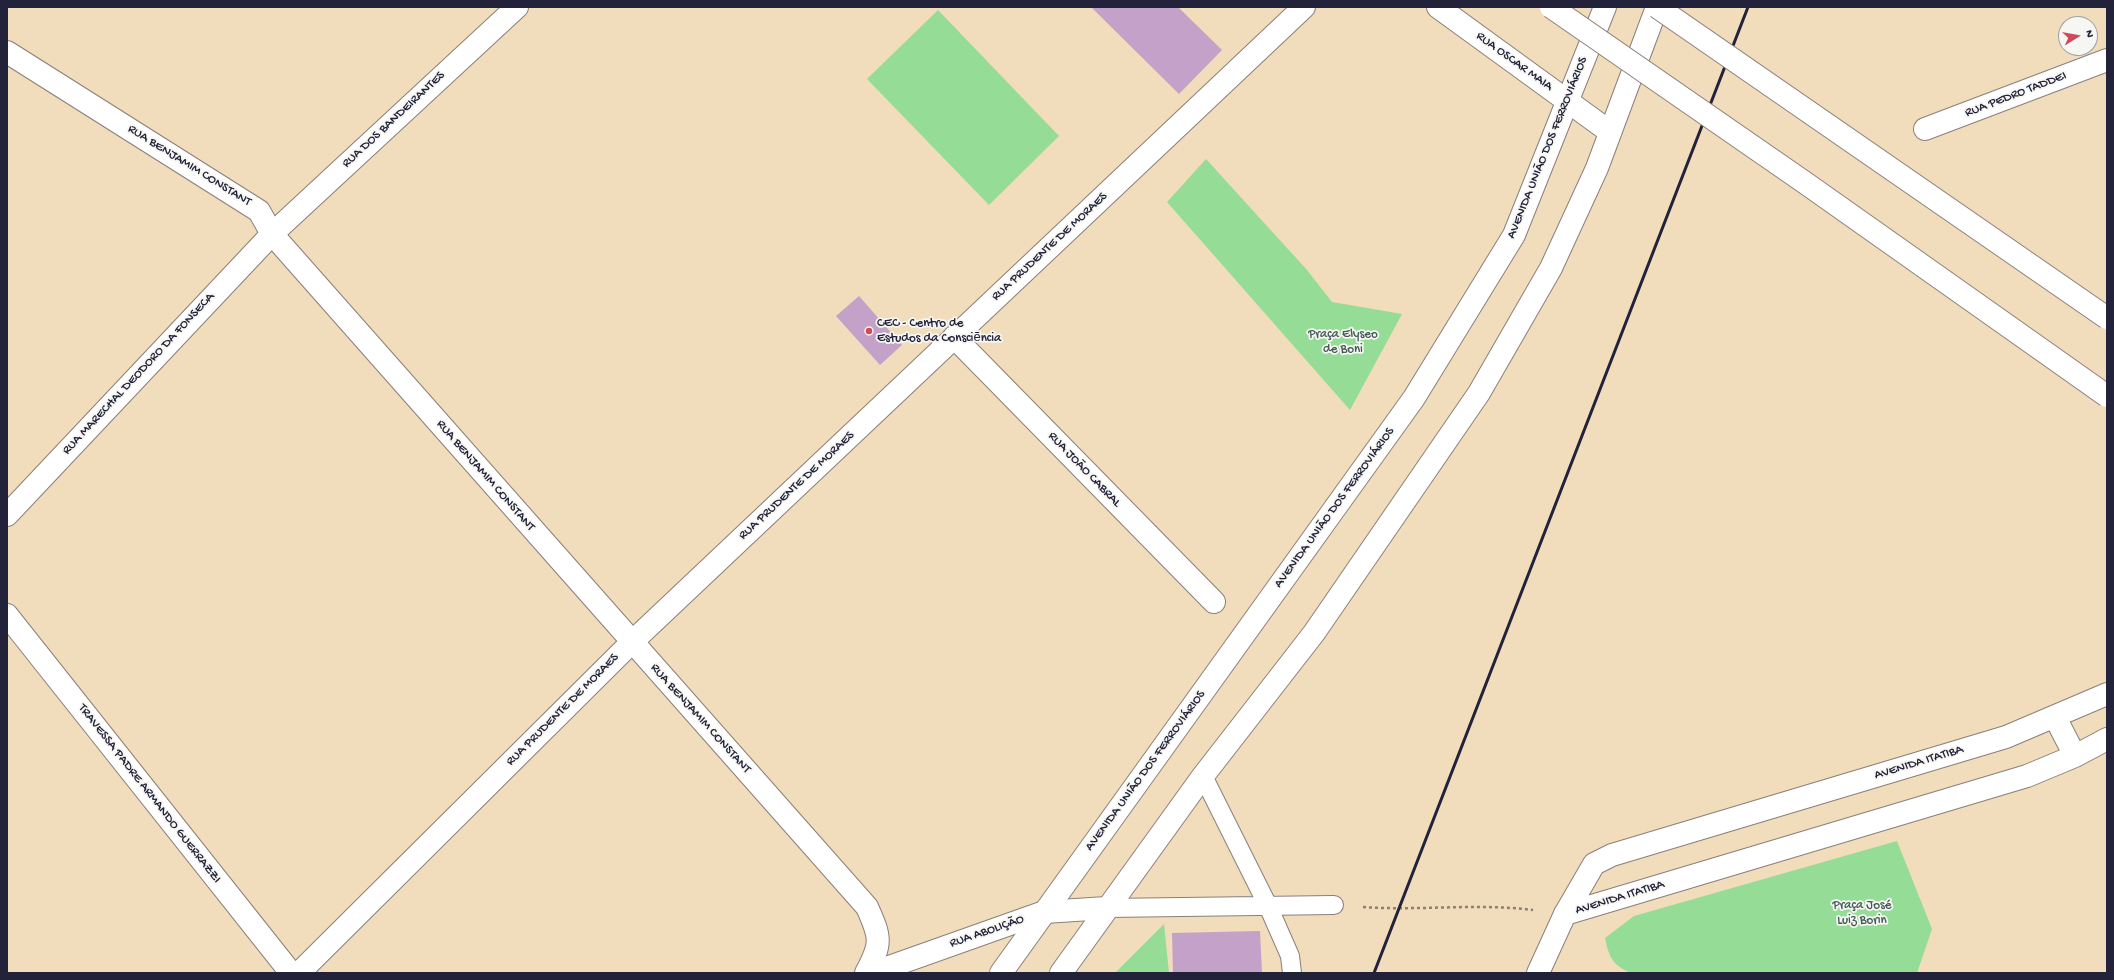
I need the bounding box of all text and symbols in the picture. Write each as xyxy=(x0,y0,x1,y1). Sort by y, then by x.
north arrow xyxy=(2058,16,2098,56)
street label: RUA OSCAR MAIA xyxy=(1473,29,1555,95)
text: N xyxy=(2082,29,2095,39)
street label: AVENIDA UNIÃO DOS FERROVIÁRIOS xyxy=(1504,55,1592,241)
street label: RUA DOS BANDEIRANTES xyxy=(339,68,449,172)
street label: RUA PEDRO TADDEI xyxy=(1963,68,2069,122)
street label: RUA BENJAMIM CONSTANT xyxy=(124,122,254,210)
street label: RUA PRUDENTE DE MORAES xyxy=(989,189,1111,305)
street label: RUA MARECHAL DEODORO DA FONSECA xyxy=(60,290,218,458)
place label: CEC - Centro de Estudos da Consciẽncia xyxy=(877,316,1001,347)
marker: CEC - Centro de Estudos da Consciẽncia xyxy=(864,326,874,336)
park label: Praça Elyseo de Boni xyxy=(1308,327,1378,358)
street label: RUA BENJAMIM CONSTANT xyxy=(432,417,538,535)
street label: AVENIDA UNIÃO DOS FERROVIÁRIOS xyxy=(1271,425,1399,591)
street label: RUA PRUDENTE DE MORAES xyxy=(736,428,858,544)
street label: RUA JOÃO CABRAL xyxy=(1044,429,1124,511)
street label: RUA PRUDENTE DE MORAES xyxy=(503,650,623,770)
street label: RUA BENJAMIM CONSTANT xyxy=(646,661,754,777)
street label: AVENIDA UNIÃO DOS FERROVIÁRIOS xyxy=(1082,688,1210,854)
street label: TRAVESSA PADRE ARMANDO GUERRAZZI xyxy=(74,701,224,887)
street label: AVENIDA ITATIBA xyxy=(1873,742,1965,784)
street label: AVENIDA ITATIBA xyxy=(1574,877,1666,919)
park label: Praça José Luiz Borin xyxy=(1833,898,1891,929)
street label: RUA ABOLIÇÃO xyxy=(948,912,1026,952)

